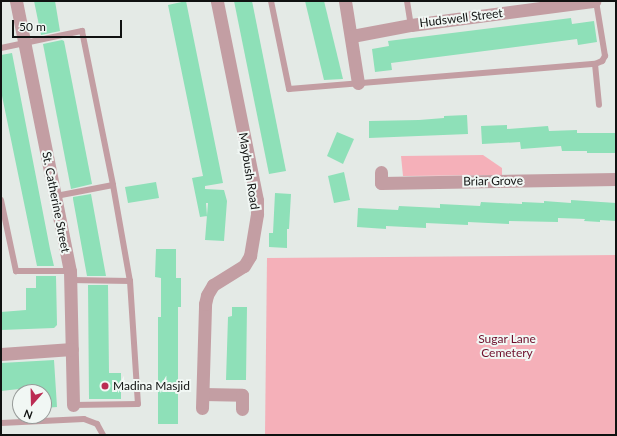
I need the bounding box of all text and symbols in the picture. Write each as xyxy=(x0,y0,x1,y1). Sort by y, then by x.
street label: Hudswell Street xyxy=(419,6,503,30)
scale bar xyxy=(14,12,124,38)
text: 50 m xyxy=(19,19,46,34)
street label: Maybush Road xyxy=(236,131,262,211)
street label: St. Catherine Street xyxy=(39,150,73,254)
street label: Briar Grove xyxy=(463,173,523,189)
park label: Sugar Lane Cemetery xyxy=(478,332,536,360)
place label: Madina Masjid xyxy=(113,379,190,393)
marker: Madina Masjid xyxy=(100,381,110,391)
north arrow xyxy=(12,384,52,424)
text: N xyxy=(22,407,34,422)

